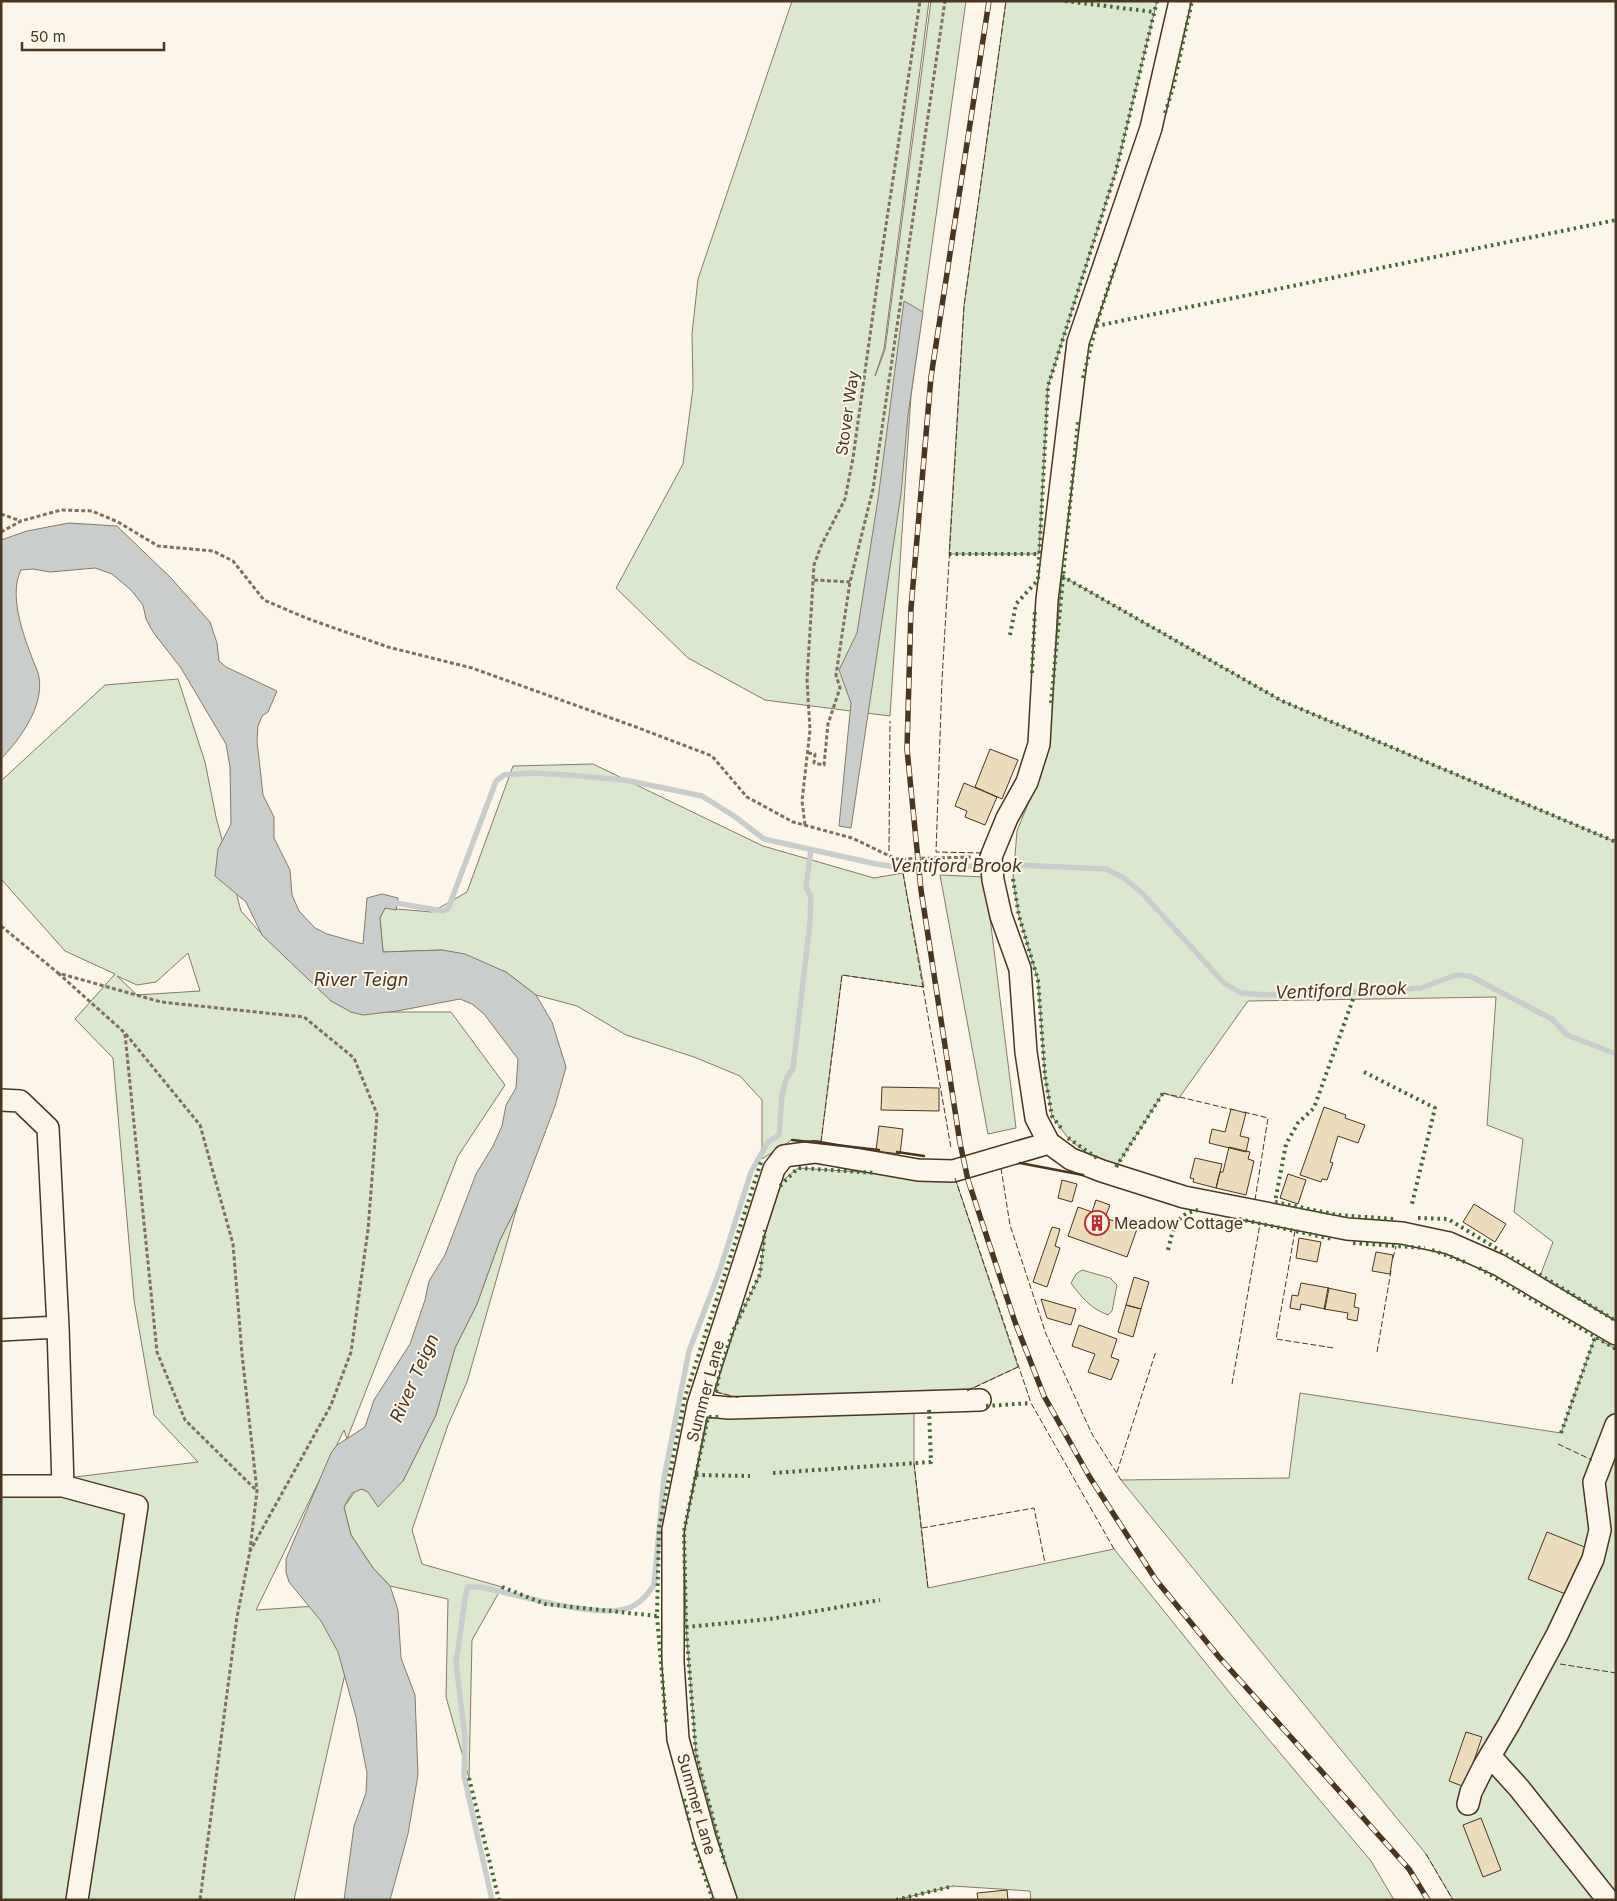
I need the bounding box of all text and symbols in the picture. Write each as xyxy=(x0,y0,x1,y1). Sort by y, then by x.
scale bar xyxy=(22,20,165,52)
text: 50 m xyxy=(30,27,66,46)
street label: Stover Way xyxy=(831,369,863,457)
water label: Ventiford Brook xyxy=(890,855,1023,876)
water label: River Teign xyxy=(314,969,408,990)
water label: Ventiford Brook xyxy=(1275,977,1408,1003)
building icon: Meadow Cottage xyxy=(1084,1210,1110,1236)
place label: Meadow Cottage xyxy=(1114,1213,1243,1233)
water label: River Teign xyxy=(385,1331,443,1425)
street label: Summer Lane xyxy=(682,1338,728,1444)
street label: Summer Lane xyxy=(673,1751,721,1857)

